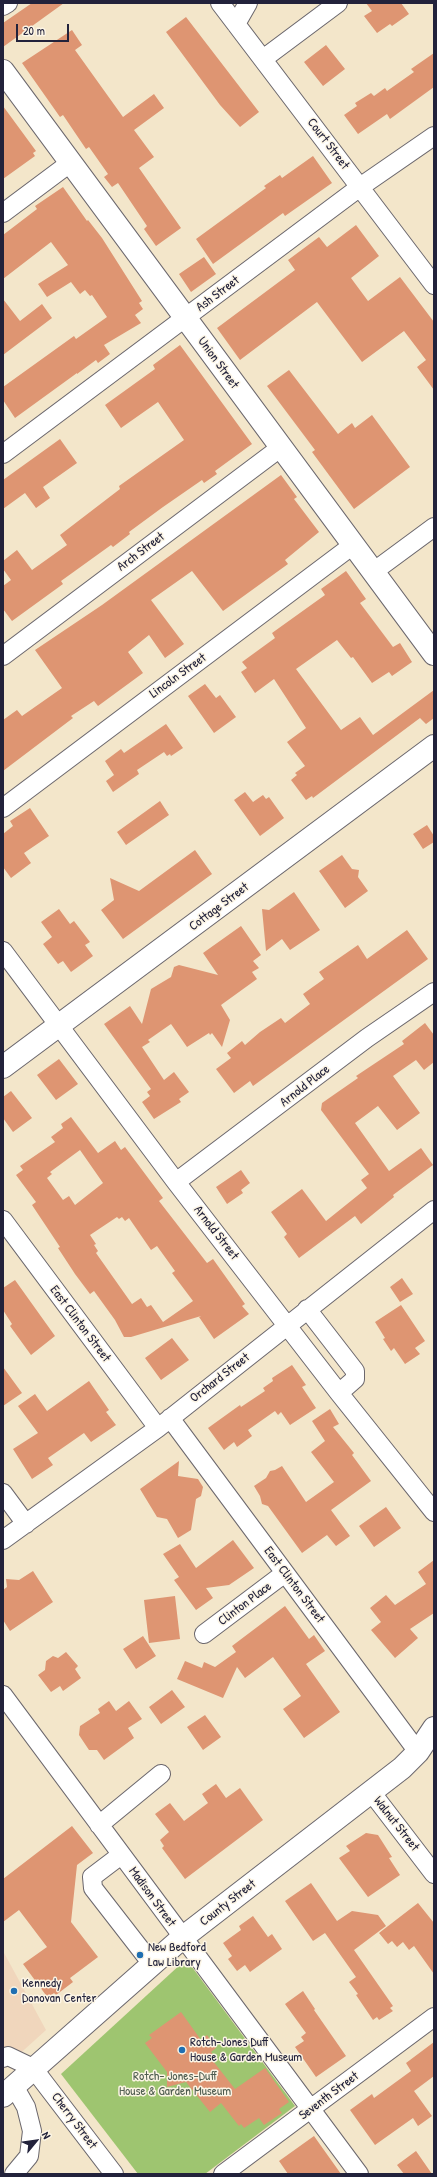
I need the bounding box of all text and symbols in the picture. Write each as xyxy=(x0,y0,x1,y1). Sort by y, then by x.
scale bar xyxy=(18,16,71,42)
text: 20 m xyxy=(23,22,45,39)
street label: Court Street xyxy=(304,115,352,173)
street label: Ash Street xyxy=(193,273,243,315)
street label: Union Street xyxy=(194,334,242,392)
street label: Arch Street xyxy=(114,529,168,575)
street label: Lincoln Street xyxy=(147,650,209,702)
street label: Cottage Street xyxy=(186,880,252,934)
street label: Arnold Place xyxy=(277,1062,333,1110)
street label: Arnold Street xyxy=(190,1203,242,1263)
street label: East Clinton Street xyxy=(46,1283,114,1365)
street label: Orchard Street xyxy=(187,1350,253,1406)
street label: East Clinton Street xyxy=(260,1544,328,1626)
street label: Clinton Place xyxy=(215,1579,275,1629)
street label: Walnut Street xyxy=(370,1793,422,1855)
street label: Madison Street xyxy=(125,1864,179,1930)
street label: County Street xyxy=(197,1876,259,1930)
place label: New Bedford Law Library xyxy=(148,1940,206,1971)
marker: New Bedford Law Library xyxy=(135,1950,145,1960)
place label: Kennedy Donovan Center xyxy=(22,1976,97,2007)
marker: Kennedy Donovan Center xyxy=(9,1986,19,1996)
place label: Rotch-Jones Duff House & Garden Museum xyxy=(190,2035,302,2066)
marker: Rotch-Jones Duff House & Garden Museum xyxy=(177,2045,187,2055)
park label: Rotch- Jones-Duff House & Garden Museum xyxy=(119,2069,231,2100)
street label: Seventh Street xyxy=(296,2069,362,2123)
street label: Cherry Street xyxy=(48,2090,100,2152)
north arrow xyxy=(16,2121,56,2161)
text: N xyxy=(39,2129,54,2141)

